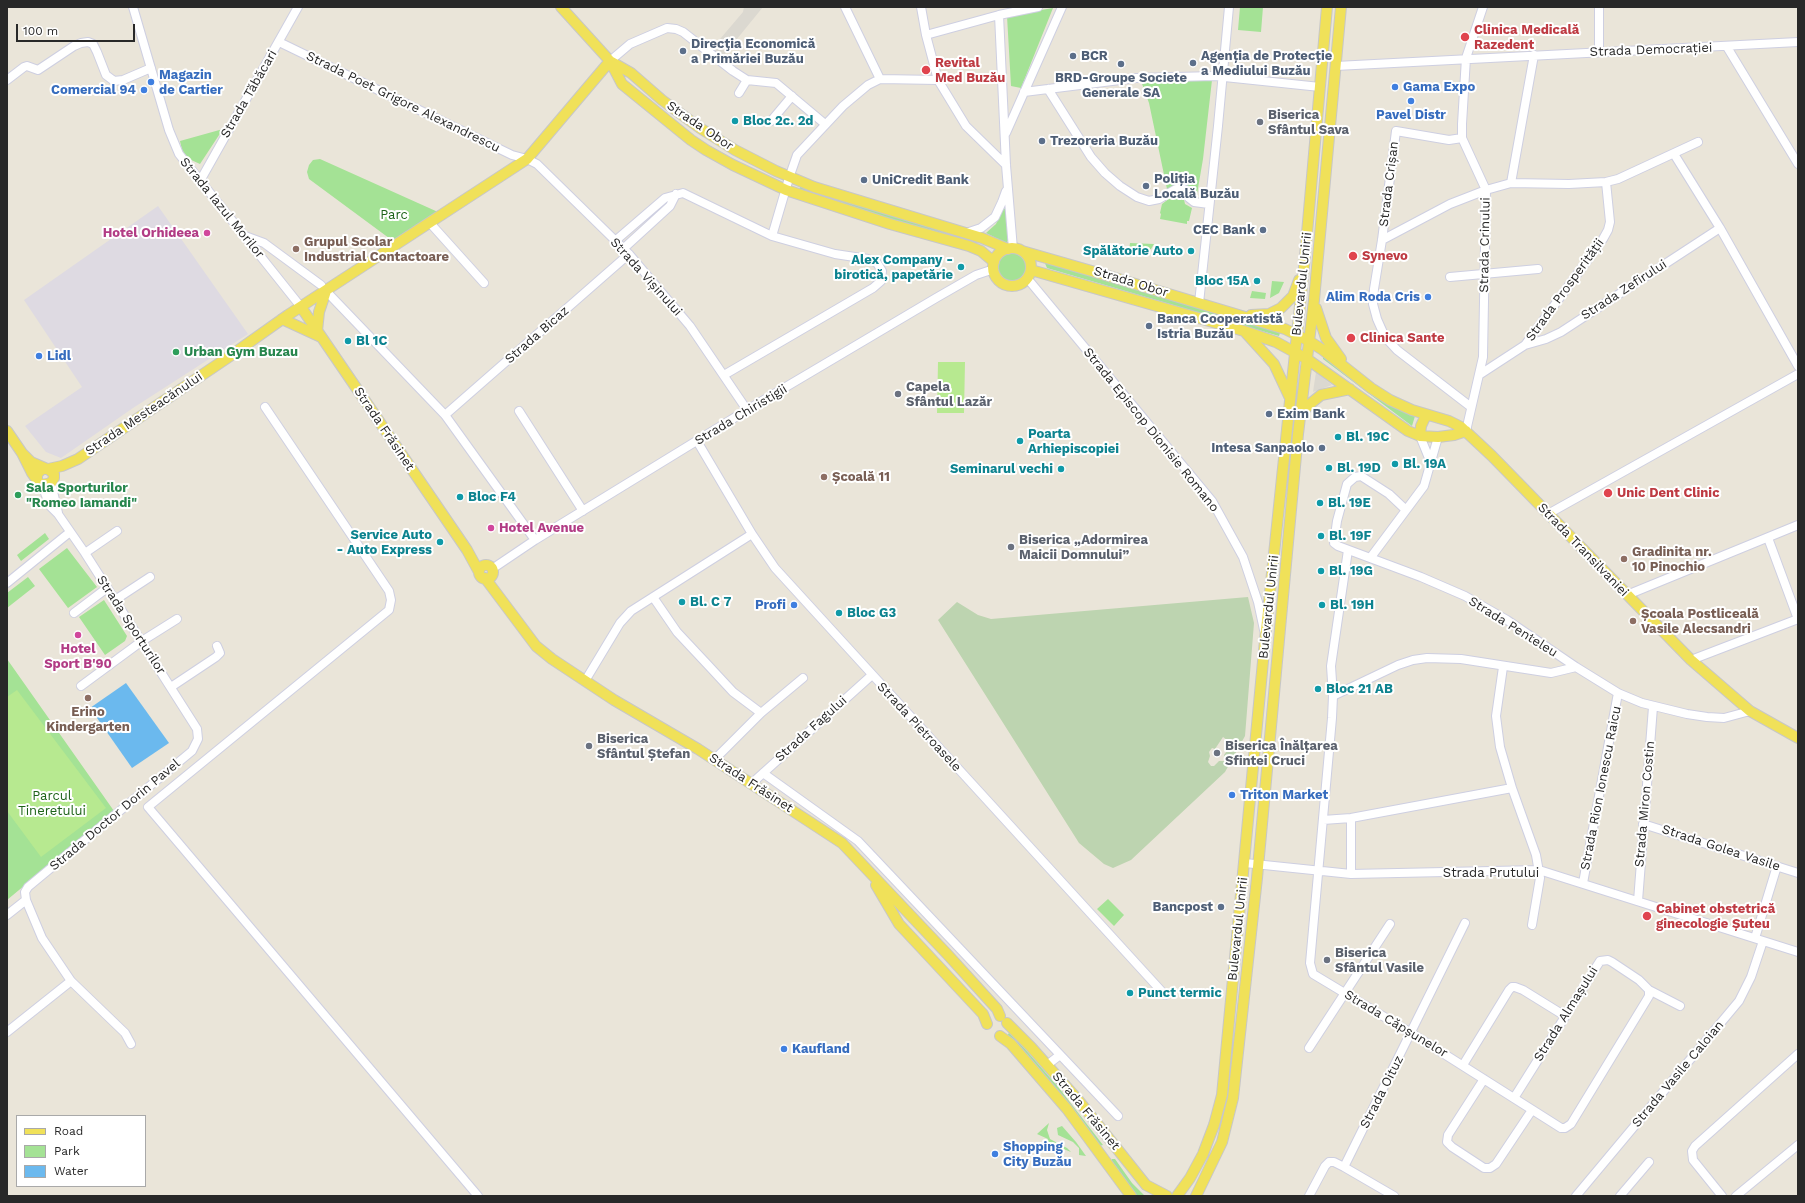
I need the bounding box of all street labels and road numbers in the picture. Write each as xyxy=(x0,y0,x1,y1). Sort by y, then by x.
street label: Strada Democrației xyxy=(1589,40,1713,60)
street label: Strada Tăbăcari xyxy=(217,47,281,141)
street label: Strada Poet Grigore Alexandrescu xyxy=(303,48,503,156)
street label: Strada Obor xyxy=(664,98,736,154)
street label: Strada Crișan xyxy=(1376,140,1402,228)
street label: Strada Iazul Morilor xyxy=(176,154,268,262)
street label: Strada Crinului xyxy=(1476,197,1494,293)
street label: Bulevardul Unirii xyxy=(1289,231,1315,337)
street label: Strada Vișinului xyxy=(607,235,685,319)
street label: Strada Prosperității xyxy=(1522,236,1608,344)
street label: Strada Zefirului xyxy=(1578,257,1670,323)
street label: Strada Obor xyxy=(1092,263,1170,301)
street label: Strada Bicaz xyxy=(502,303,572,367)
street label: Strada Episcop Dionisie Romano xyxy=(1080,345,1222,515)
street label: Strada Mesteacănului xyxy=(82,369,206,459)
street label: Strada Chiristigii xyxy=(692,381,790,449)
street label: Strada Frăsinet xyxy=(350,384,418,474)
street label: Strada Transilvaniei xyxy=(1534,500,1632,600)
street label: Bulevardul Unirii xyxy=(1256,554,1282,660)
street label: Strada Sporturilor xyxy=(93,573,169,677)
street label: Strada Penteleu xyxy=(1466,593,1560,661)
street label: Strada Pietroasele xyxy=(874,679,964,775)
street label: Strada Fagului xyxy=(772,693,850,765)
street label: Strada Rion Ionescu Raicu xyxy=(1577,705,1625,871)
street label: Strada Miron Costin xyxy=(1632,740,1658,868)
street label: Strada Frăsinet xyxy=(706,750,796,816)
street label: Strada Doctor Dorin Pavel xyxy=(47,756,183,874)
street label: Strada Golea Vasile xyxy=(1660,822,1782,874)
street label: Strada Prutului xyxy=(1443,865,1539,881)
street label: Bulevardul Unirii xyxy=(1225,876,1251,982)
street label: Strada Almașului xyxy=(1531,964,1601,1064)
street label: Strada Căpșunelor xyxy=(1341,987,1451,1061)
street label: Strada Vasile Caloian xyxy=(1629,1018,1727,1130)
street label: Strada Oituz xyxy=(1357,1053,1407,1131)
street label: Strada Frăsinet xyxy=(1049,1069,1123,1153)

